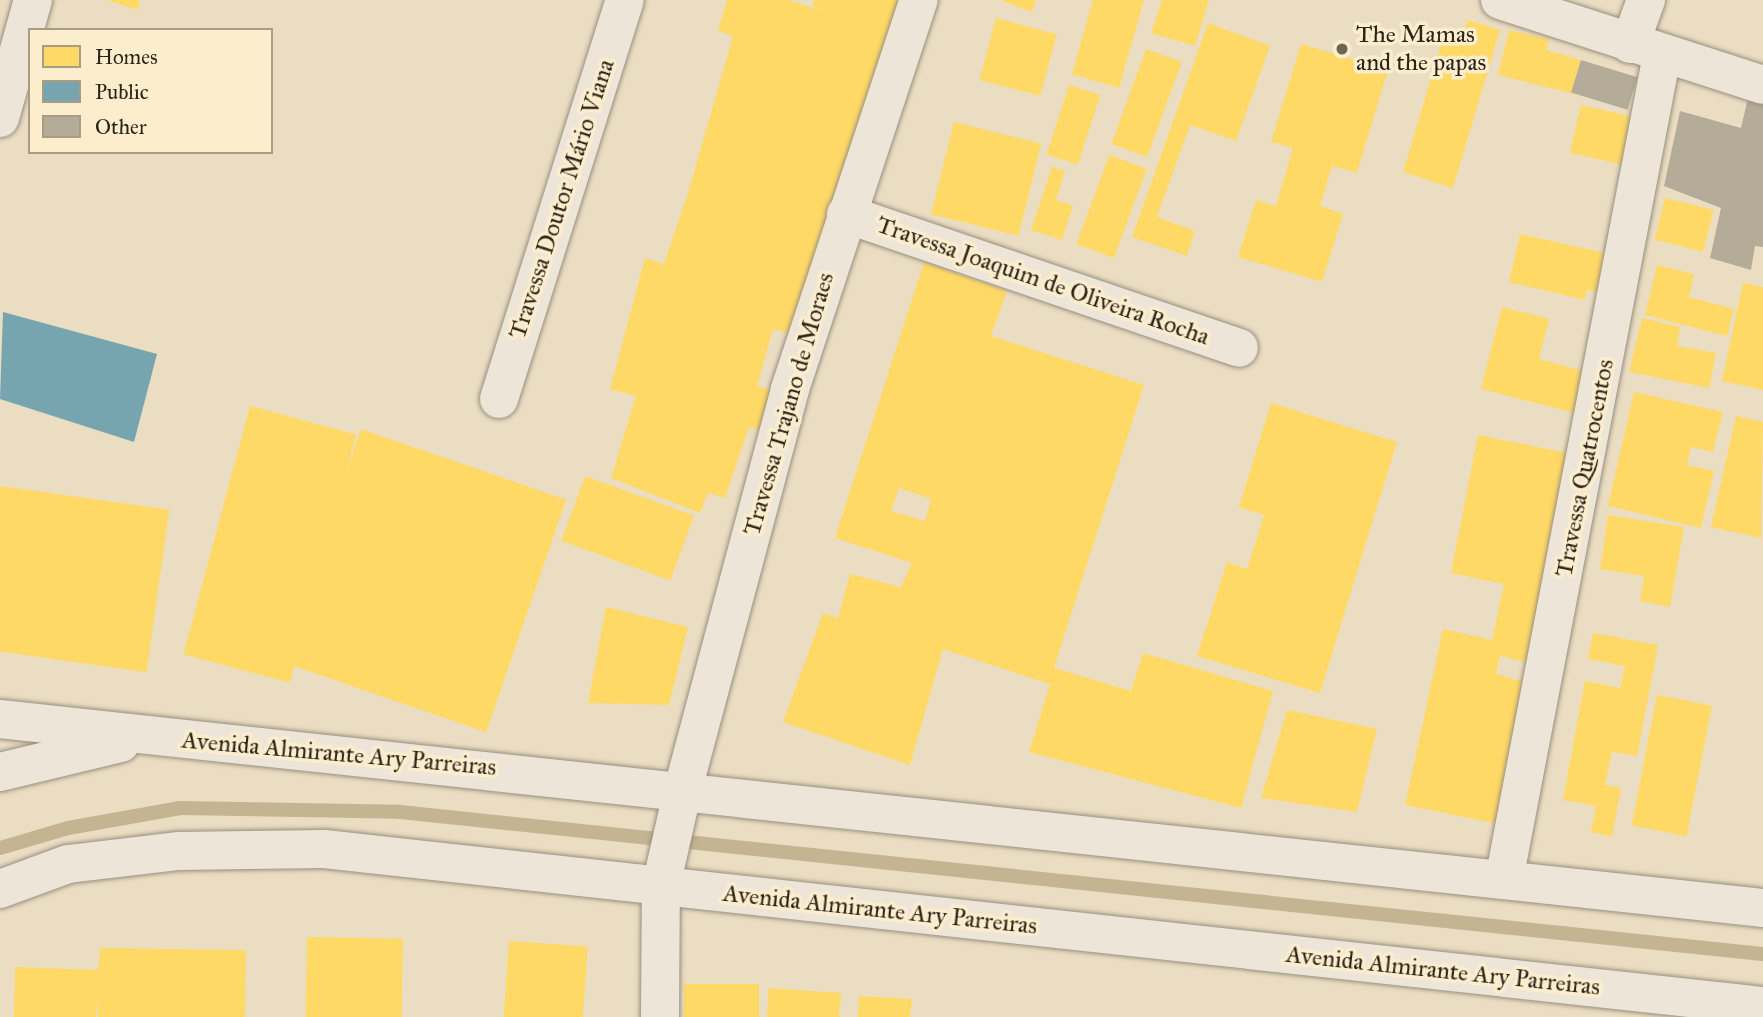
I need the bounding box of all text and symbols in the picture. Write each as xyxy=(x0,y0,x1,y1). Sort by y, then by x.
place label: The Mamas and the papas xyxy=(1356,21,1486,77)
legend xyxy=(28,28,273,154)
marker: The Mamas and the papas xyxy=(1334,41,1350,57)
text: Homes xyxy=(95,44,158,70)
street label: Travessa Doutor Mário Viana xyxy=(503,56,621,342)
text: Public xyxy=(95,79,149,105)
text: Other xyxy=(95,114,147,140)
street label: Travessa Joaquim de Oliveira Rocha xyxy=(873,210,1213,352)
street label: Travessa Trajano de Moraes xyxy=(738,269,840,539)
street label: Travessa Quatrocentos xyxy=(1550,357,1620,579)
street label: Avenida Almirante Ary Parreiras xyxy=(180,726,498,782)
street label: Avenida Almirante Ary Parreiras xyxy=(722,879,1038,941)
street label: Avenida Almirante Ary Parreiras xyxy=(1285,940,1601,1002)

